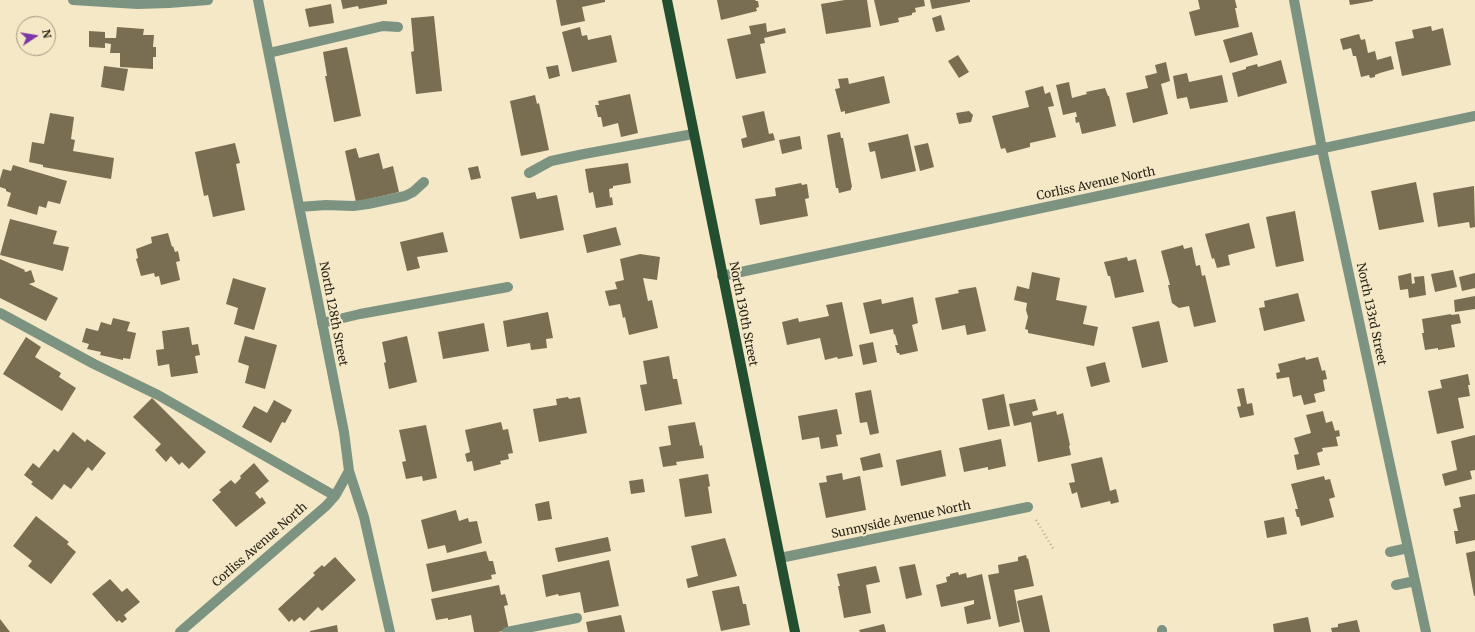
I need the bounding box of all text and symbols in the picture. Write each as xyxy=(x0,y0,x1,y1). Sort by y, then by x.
north arrow xyxy=(16,16,56,56)
text: N xyxy=(39,28,55,39)
street label: Corliss Avenue North xyxy=(1035,164,1157,204)
street label: North 130th Street xyxy=(726,260,760,368)
street label: North 128th Street xyxy=(316,261,350,367)
street label: North 133rd Street xyxy=(1353,261,1389,367)
street label: Sunnyside Avenue North xyxy=(830,498,972,542)
street label: Corliss Avenue North xyxy=(210,500,310,590)

